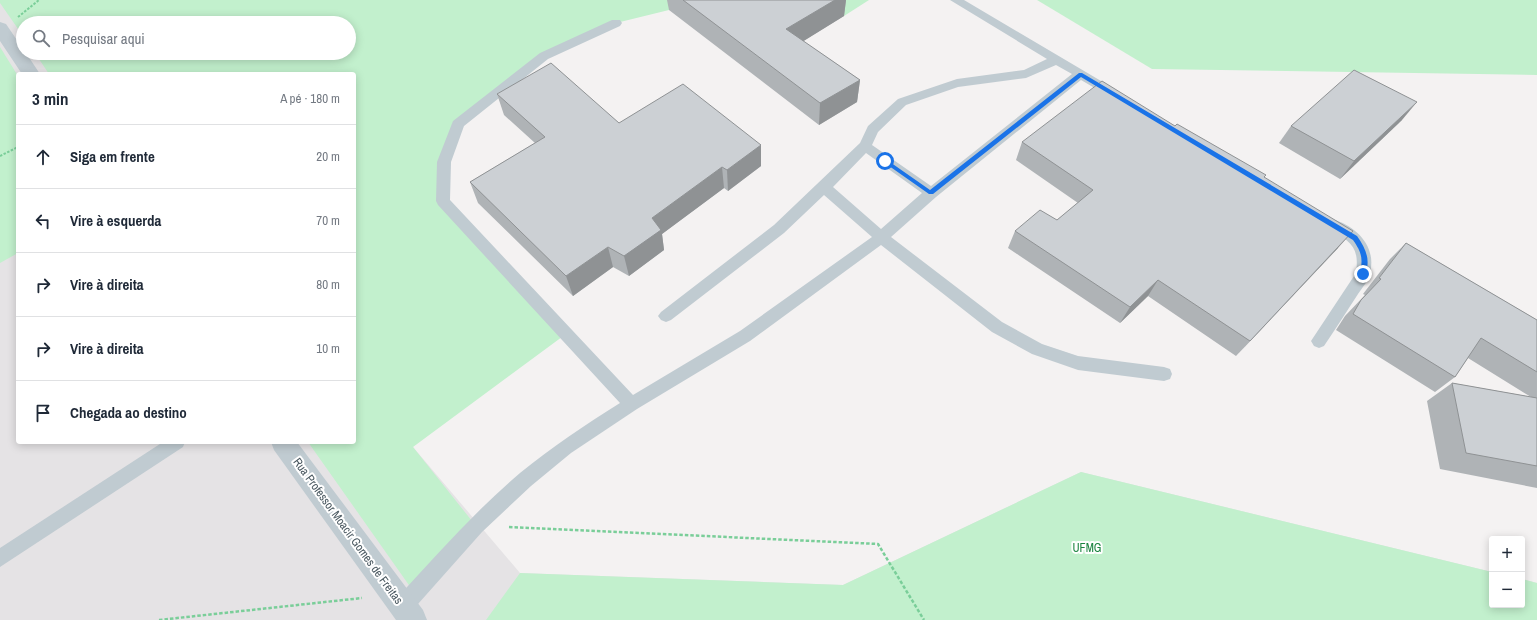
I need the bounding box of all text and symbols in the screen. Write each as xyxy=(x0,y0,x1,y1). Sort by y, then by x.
search box xyxy=(16,16,356,60)
icon: search xyxy=(30,27,52,49)
text: Pesquisar aqui xyxy=(62,28,145,49)
text: 3 min xyxy=(32,87,68,110)
text: A pé · 180 m xyxy=(280,90,340,107)
icon: ahead xyxy=(32,146,54,168)
text: Siga em frente xyxy=(70,146,155,167)
text: 20 m xyxy=(316,148,340,165)
route start xyxy=(876,152,894,170)
icon: left xyxy=(32,210,54,232)
text: Vire à esquerda xyxy=(70,210,161,231)
text: 70 m xyxy=(316,212,340,229)
route end xyxy=(1354,265,1372,283)
icon: right xyxy=(32,274,54,296)
text: Vire à direita xyxy=(70,274,144,295)
text: 80 m xyxy=(316,276,340,293)
icon: right xyxy=(32,338,54,360)
text: Vire à direita xyxy=(70,338,144,359)
text: 10 m xyxy=(316,340,340,357)
icon: arrive xyxy=(32,402,54,424)
text: Chegada ao destino xyxy=(70,402,187,423)
street label: Rua Professor Moacir Gomes de Freitas xyxy=(289,455,407,607)
map controls xyxy=(1489,536,1525,608)
button: + xyxy=(1489,536,1525,572)
park label: UFMG xyxy=(1073,540,1101,556)
button: − xyxy=(1489,572,1525,608)

